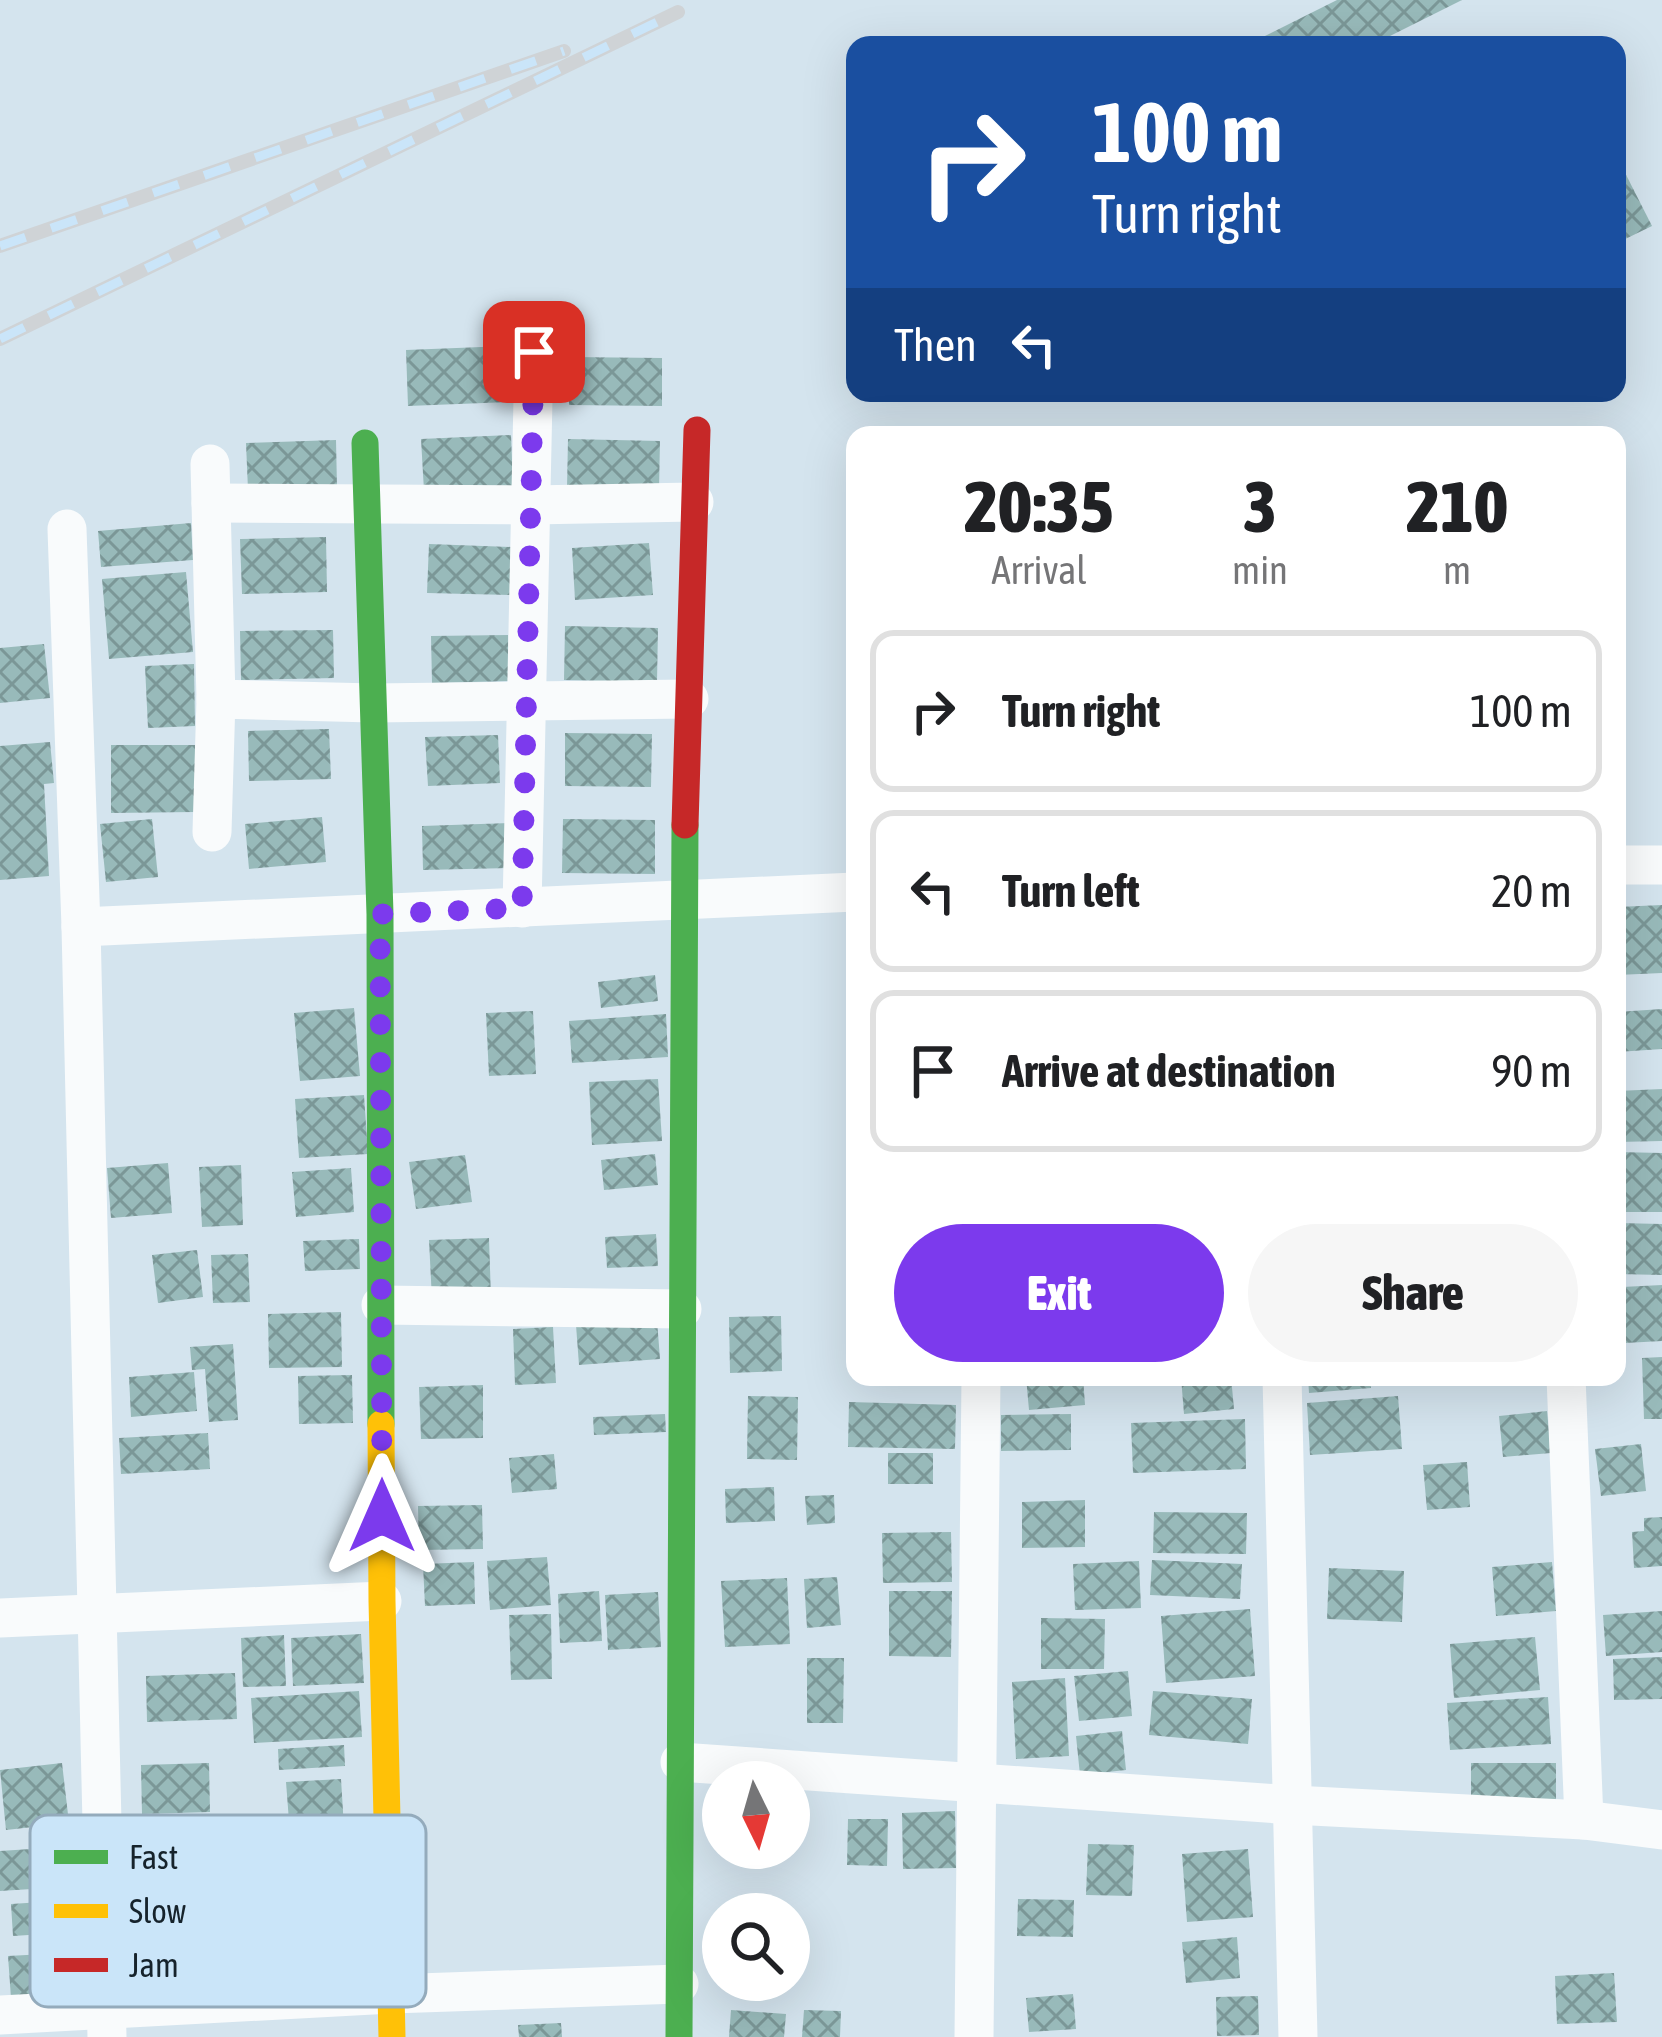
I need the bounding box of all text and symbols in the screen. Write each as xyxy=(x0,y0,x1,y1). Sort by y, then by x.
icon: right xyxy=(894,84,1050,240)
text: 100 m xyxy=(1092,84,1282,180)
text: Turn right xyxy=(1092,183,1282,244)
pin xyxy=(483,301,585,403)
icon: left xyxy=(1001,312,1067,378)
icon: arrive xyxy=(501,319,567,385)
text: Then xyxy=(894,319,977,371)
text: 20:35 xyxy=(964,465,1114,547)
text: 3 xyxy=(1243,465,1277,547)
text: 210 xyxy=(1406,465,1508,547)
text: Arrival xyxy=(991,548,1087,592)
text: min xyxy=(1232,548,1288,592)
text: m xyxy=(1443,548,1471,592)
icon: right xyxy=(900,678,966,744)
text: Turn right xyxy=(1002,685,1160,737)
text: 100 m xyxy=(1470,685,1572,737)
icon: left xyxy=(900,858,966,924)
text: Turn left xyxy=(1002,865,1140,917)
text: 20 m xyxy=(1491,865,1572,917)
icon: arrive xyxy=(900,1038,966,1104)
text: Arrive at destination xyxy=(1002,1045,1336,1097)
text: 90 m xyxy=(1491,1045,1572,1097)
button: Exit xyxy=(894,1224,1224,1362)
button: Share xyxy=(1248,1224,1578,1362)
position arrow xyxy=(319,1453,445,1579)
north arrow xyxy=(702,1761,810,1869)
map controls xyxy=(702,1761,810,2001)
legend xyxy=(30,1815,426,2007)
text: Fast xyxy=(129,1838,178,1876)
text: Slow xyxy=(129,1892,186,1930)
button: search xyxy=(702,1893,810,2001)
text: Jam xyxy=(129,1946,179,1984)

